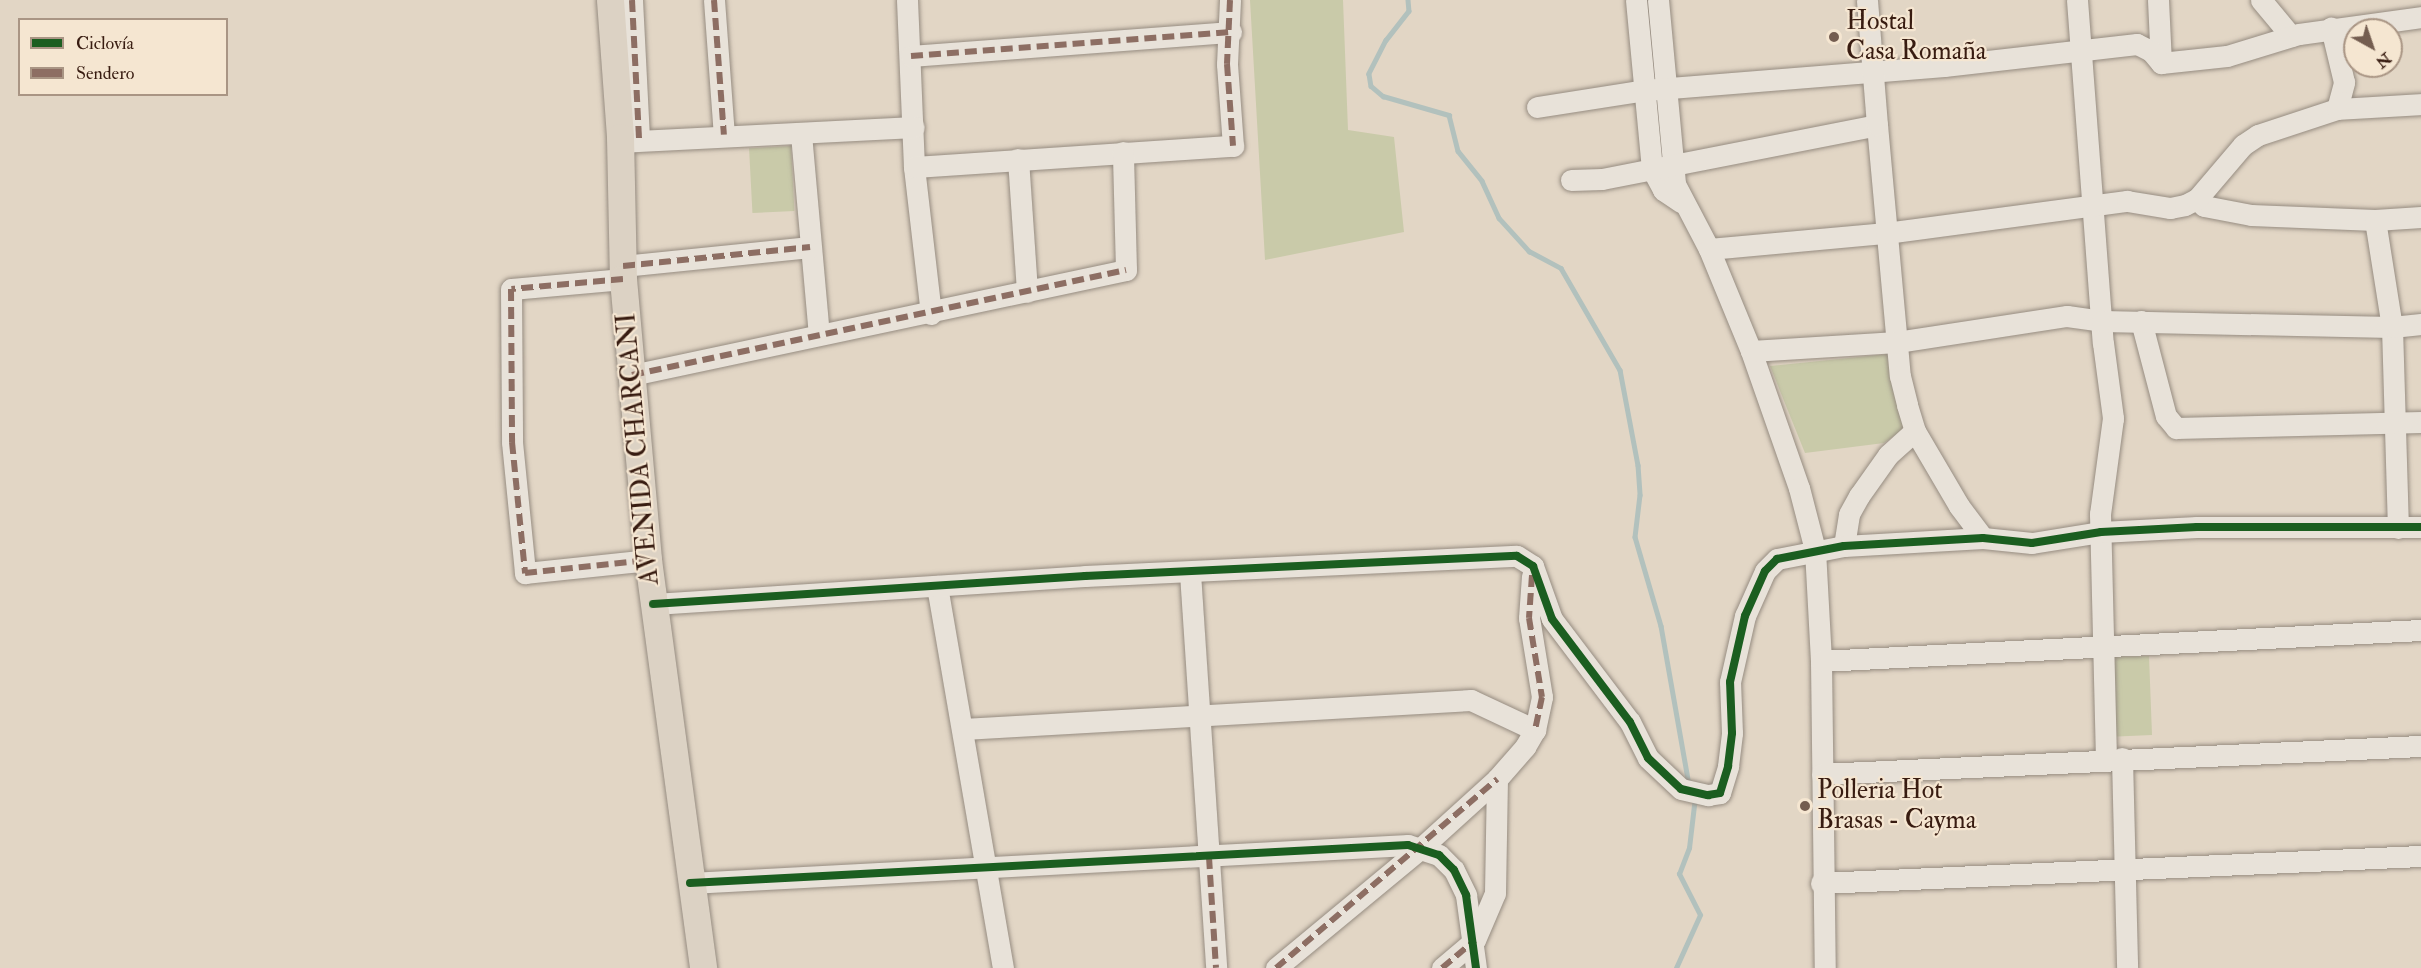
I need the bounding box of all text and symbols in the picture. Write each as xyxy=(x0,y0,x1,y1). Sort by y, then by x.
place label: Hostal Casa Romaña xyxy=(1846,6,1987,67)
legend xyxy=(18,18,228,96)
north arrow xyxy=(2343,18,2403,78)
marker: Hostal Casa Romaña xyxy=(1827,30,1841,44)
text: Ciclovía xyxy=(76,32,134,55)
text: N xyxy=(2371,48,2395,73)
text: Sendero xyxy=(76,62,134,85)
street label: AVENIDA CHARCANI xyxy=(612,312,666,586)
place label: Polleria Hot Brasas - Cayma xyxy=(1817,775,1976,837)
marker: Polleria Hot Brasas - Cayma xyxy=(1798,799,1812,813)

